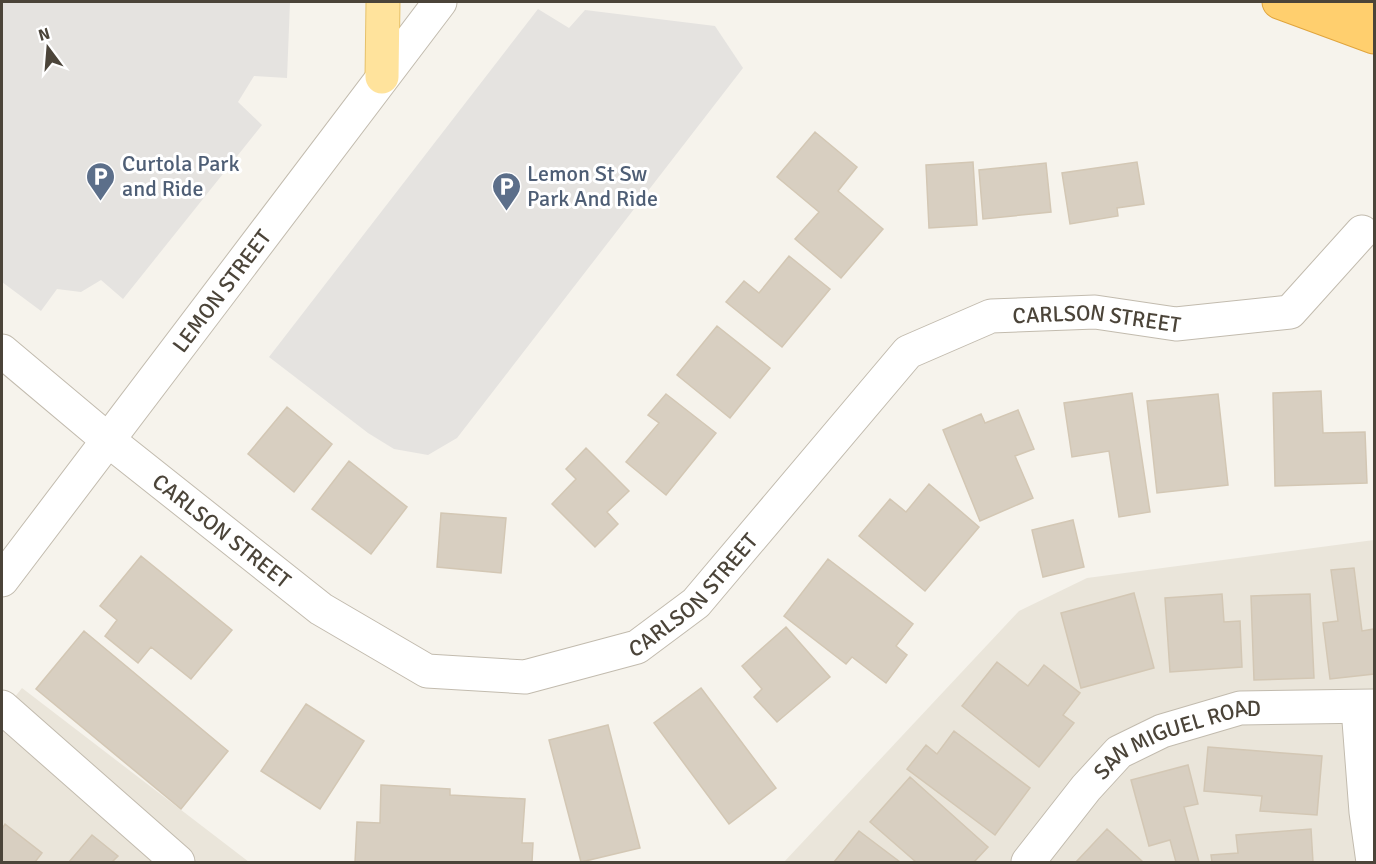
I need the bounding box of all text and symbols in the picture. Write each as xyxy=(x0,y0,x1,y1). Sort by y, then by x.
north arrow xyxy=(18,18,78,78)
text: N xyxy=(36,23,52,46)
place label: Curtola Park and Ride xyxy=(122,150,239,202)
parking icon: Curtola Park and Ride xyxy=(85,160,117,202)
place label: Lemon St Sw Park And Ride xyxy=(527,160,658,212)
parking icon: Lemon St Sw Park And Ride xyxy=(490,170,522,212)
street label: LEMON STREET xyxy=(166,224,277,357)
street label: CARLSON STREET xyxy=(1012,298,1183,338)
street label: CARLSON STREET xyxy=(147,467,297,594)
street label: CARLSON STREET xyxy=(626,527,763,662)
street label: SAN MIGUEL ROAD xyxy=(1088,693,1261,785)

